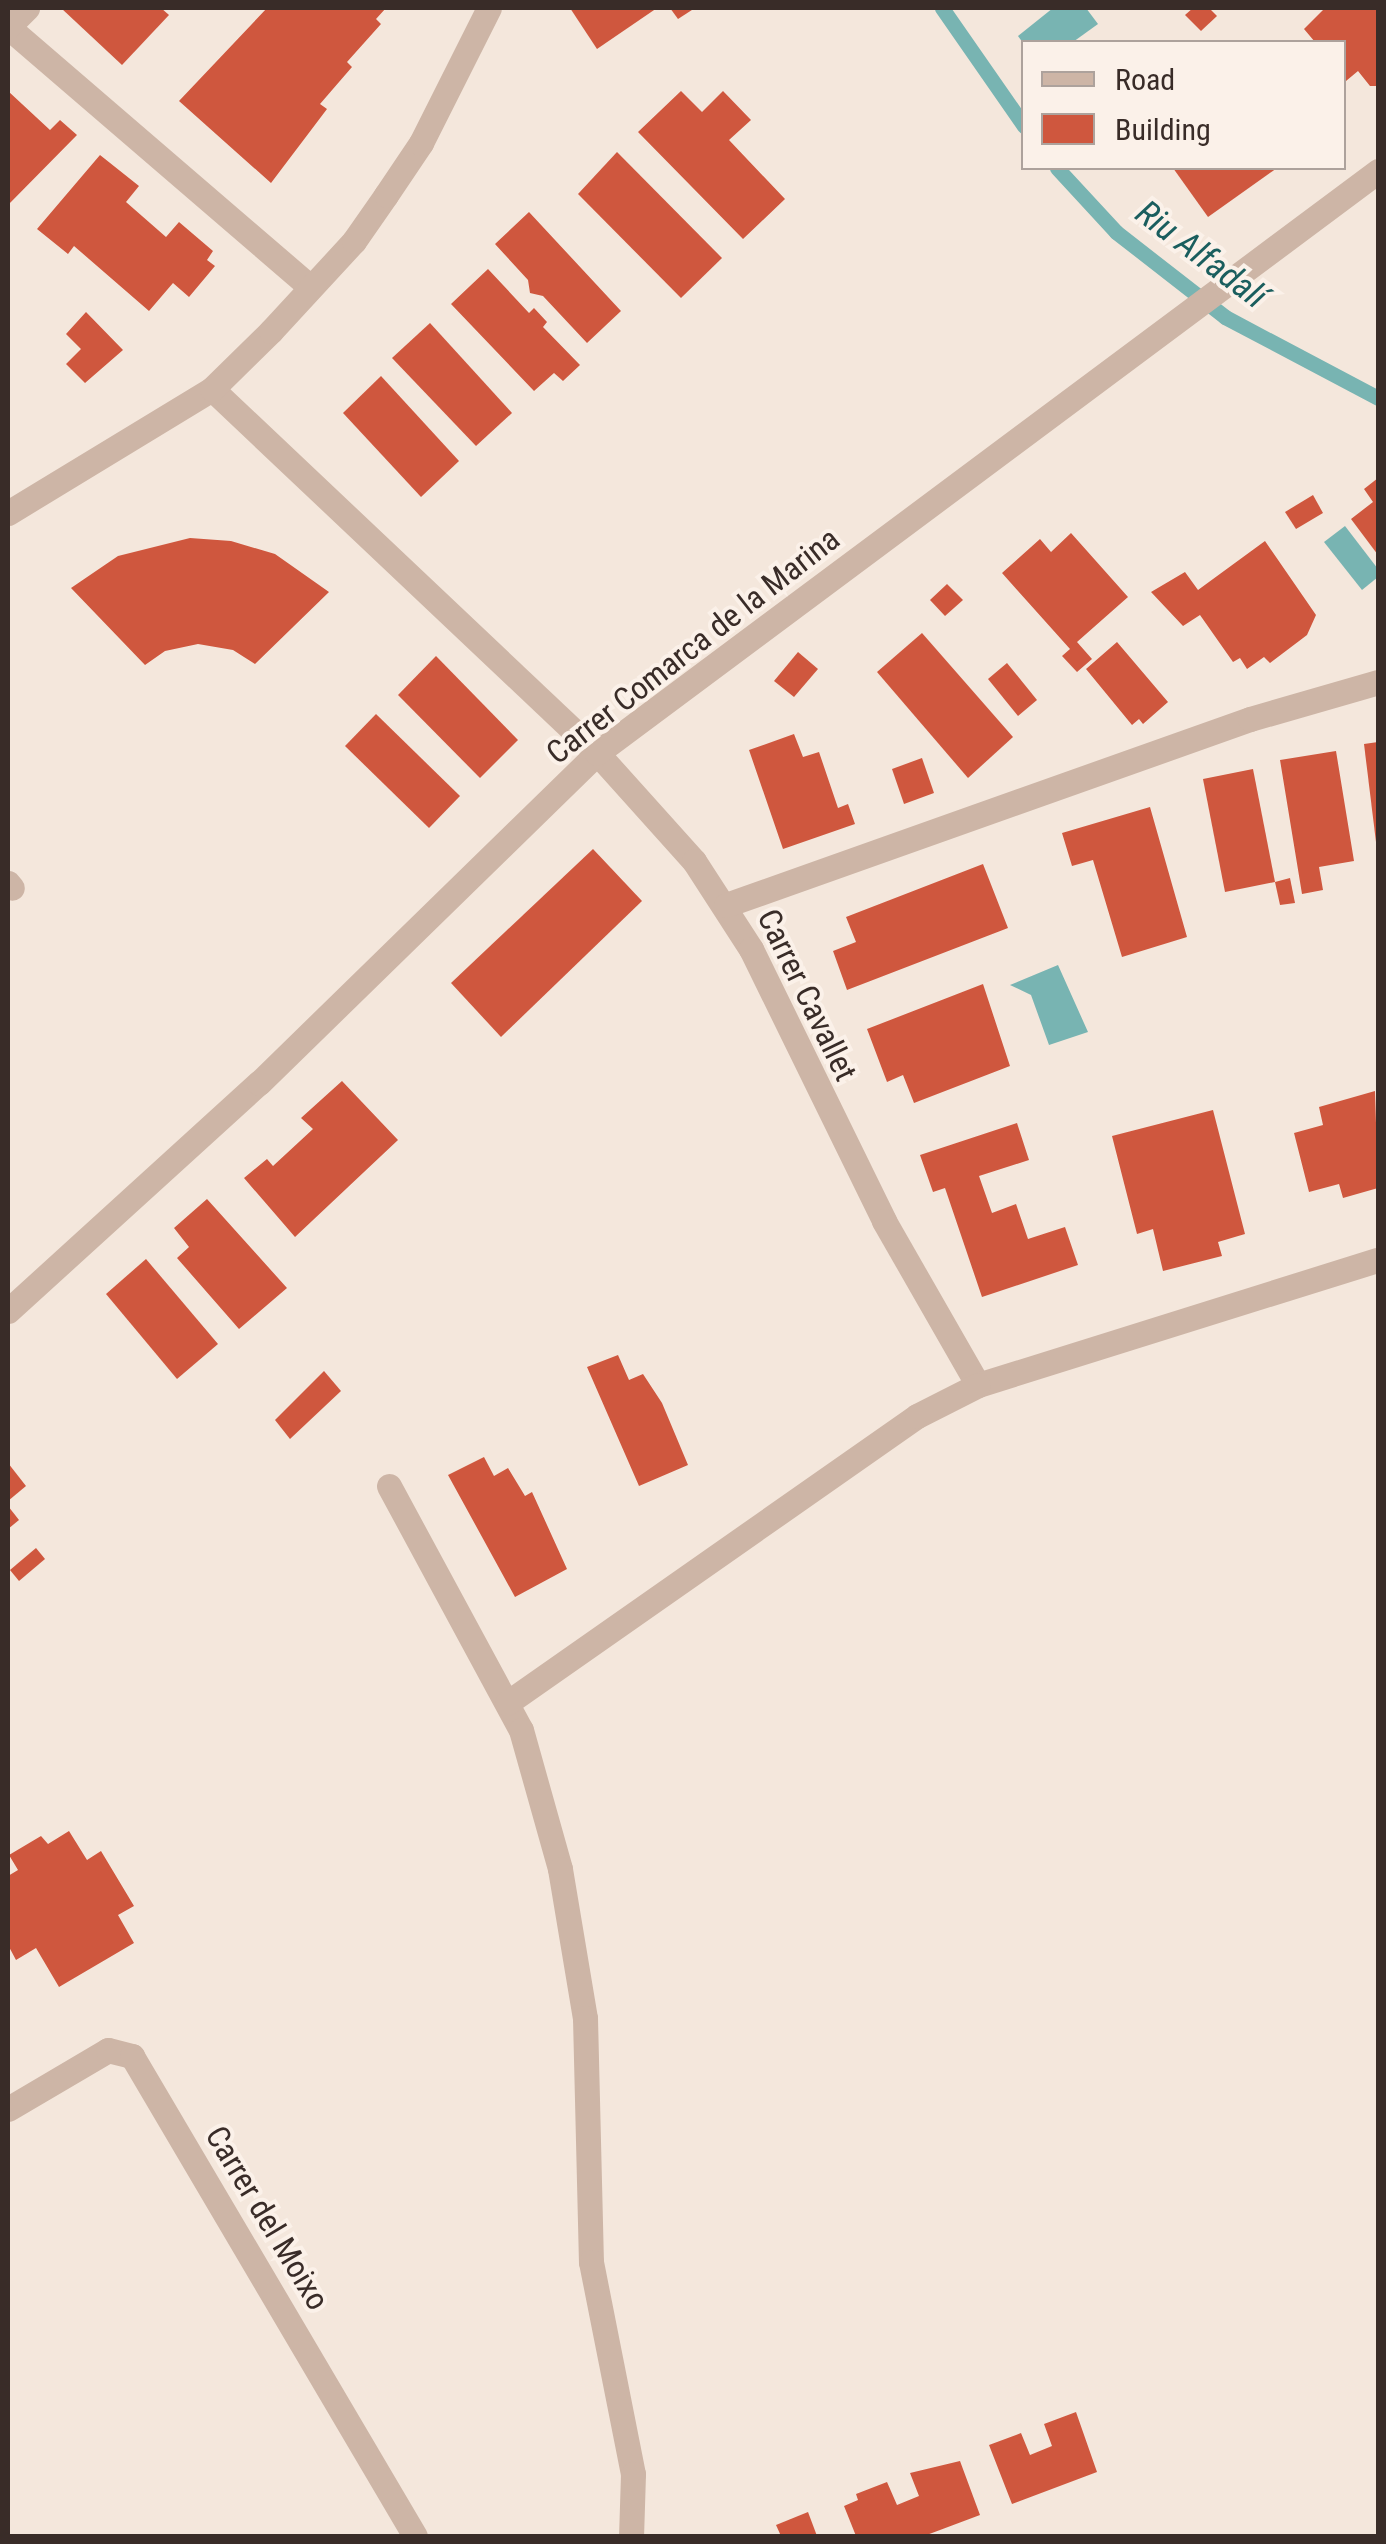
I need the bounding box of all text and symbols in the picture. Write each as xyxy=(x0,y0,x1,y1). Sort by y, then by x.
legend xyxy=(1021,40,1346,170)
text: Road xyxy=(1115,62,1175,97)
text: Building xyxy=(1115,112,1211,147)
water label: Riu Alfadalí xyxy=(1127,192,1275,318)
street label: Carrer Comarca de la Marina xyxy=(539,520,847,772)
street label: Carrer Cavallet xyxy=(749,903,865,1087)
street label: Carrer del Moixo xyxy=(197,2119,337,2317)

